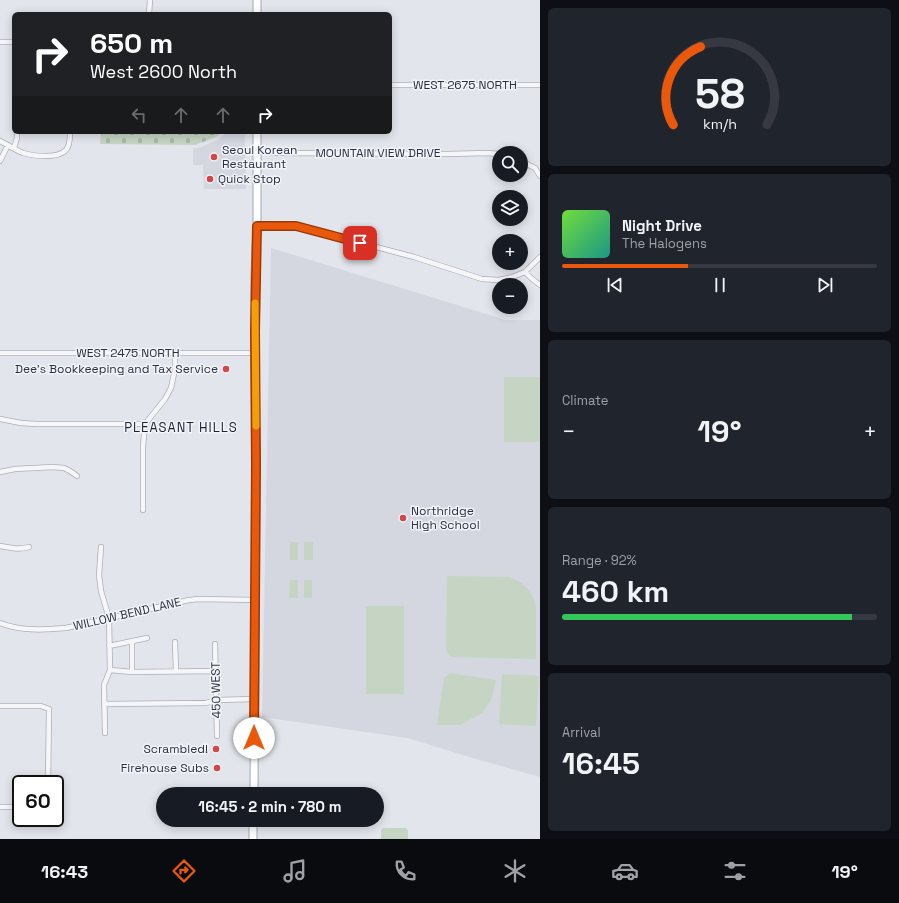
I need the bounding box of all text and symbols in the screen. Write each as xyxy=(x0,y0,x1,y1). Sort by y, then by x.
text: 650 m xyxy=(90,25,173,61)
icon: right xyxy=(24,28,76,80)
text: West 2600 North xyxy=(90,60,237,83)
text: 58 xyxy=(695,67,744,120)
street label: WEST 2675 NORTH xyxy=(413,77,517,93)
icon: left xyxy=(128,104,150,126)
icon: ahead xyxy=(170,104,192,126)
icon: ahead xyxy=(212,104,234,126)
icon: right xyxy=(254,104,276,126)
text: km/h xyxy=(702,115,737,133)
place label: Seoul Korean Restaurant xyxy=(222,142,297,172)
street label: MOUNTAIN VIEW DRIVE xyxy=(315,145,441,161)
map controls xyxy=(492,146,528,314)
button: search xyxy=(492,146,528,182)
marker: Seoul Korean Restaurant xyxy=(209,152,219,162)
place label: Quick Stop xyxy=(218,171,281,187)
marker: Quick Stop xyxy=(205,174,215,184)
button: layers xyxy=(492,190,528,226)
text: Night Drive xyxy=(622,216,702,235)
pin xyxy=(343,226,377,260)
icon: arrive xyxy=(349,232,371,254)
button: + xyxy=(492,234,528,270)
text: The Halogens xyxy=(622,235,707,252)
icon: previous xyxy=(604,274,626,296)
icon: pause xyxy=(709,274,731,296)
icon: next xyxy=(814,274,836,296)
button: − xyxy=(492,278,528,314)
street label: WEST 2475 NORTH xyxy=(76,345,180,361)
place label: Dee's Bookkeeping and Tax Service xyxy=(15,361,218,377)
marker: Dee's Bookkeeping and Tax Service xyxy=(221,364,231,374)
text: Climate xyxy=(562,392,608,409)
text: 19° xyxy=(698,412,741,451)
text: − xyxy=(562,417,576,445)
text: + xyxy=(863,417,877,445)
district label: PLEASANT HILLS xyxy=(124,419,238,436)
place label: Northridge High School xyxy=(411,503,480,533)
marker: Northridge High School xyxy=(398,513,408,523)
text: Range · 92% xyxy=(562,552,637,569)
text: 460 km xyxy=(562,572,669,611)
street label: WILLOW BEND LANE xyxy=(71,594,183,634)
street label: 450 WEST xyxy=(208,662,224,718)
position arrow xyxy=(233,717,275,759)
text: Arrival xyxy=(562,724,601,741)
place label: Scrambled! xyxy=(143,741,208,757)
marker: Scrambled! xyxy=(211,744,221,754)
text: 16:45 xyxy=(562,744,640,783)
place label: Firehouse Subs xyxy=(121,760,209,776)
marker: Firehouse Subs xyxy=(212,763,222,773)
speed limit sign: 60 xyxy=(12,775,64,827)
text: 16:45 · 2 min · 780 m xyxy=(198,797,342,816)
icon: directions xyxy=(170,857,198,885)
icon: music xyxy=(281,857,309,885)
icon: phone xyxy=(391,857,419,885)
icon: climate xyxy=(501,857,529,885)
icon: car xyxy=(611,857,639,885)
icon: filters xyxy=(721,857,749,885)
text: 16:43 xyxy=(41,860,88,883)
text: 19° xyxy=(831,860,858,883)

